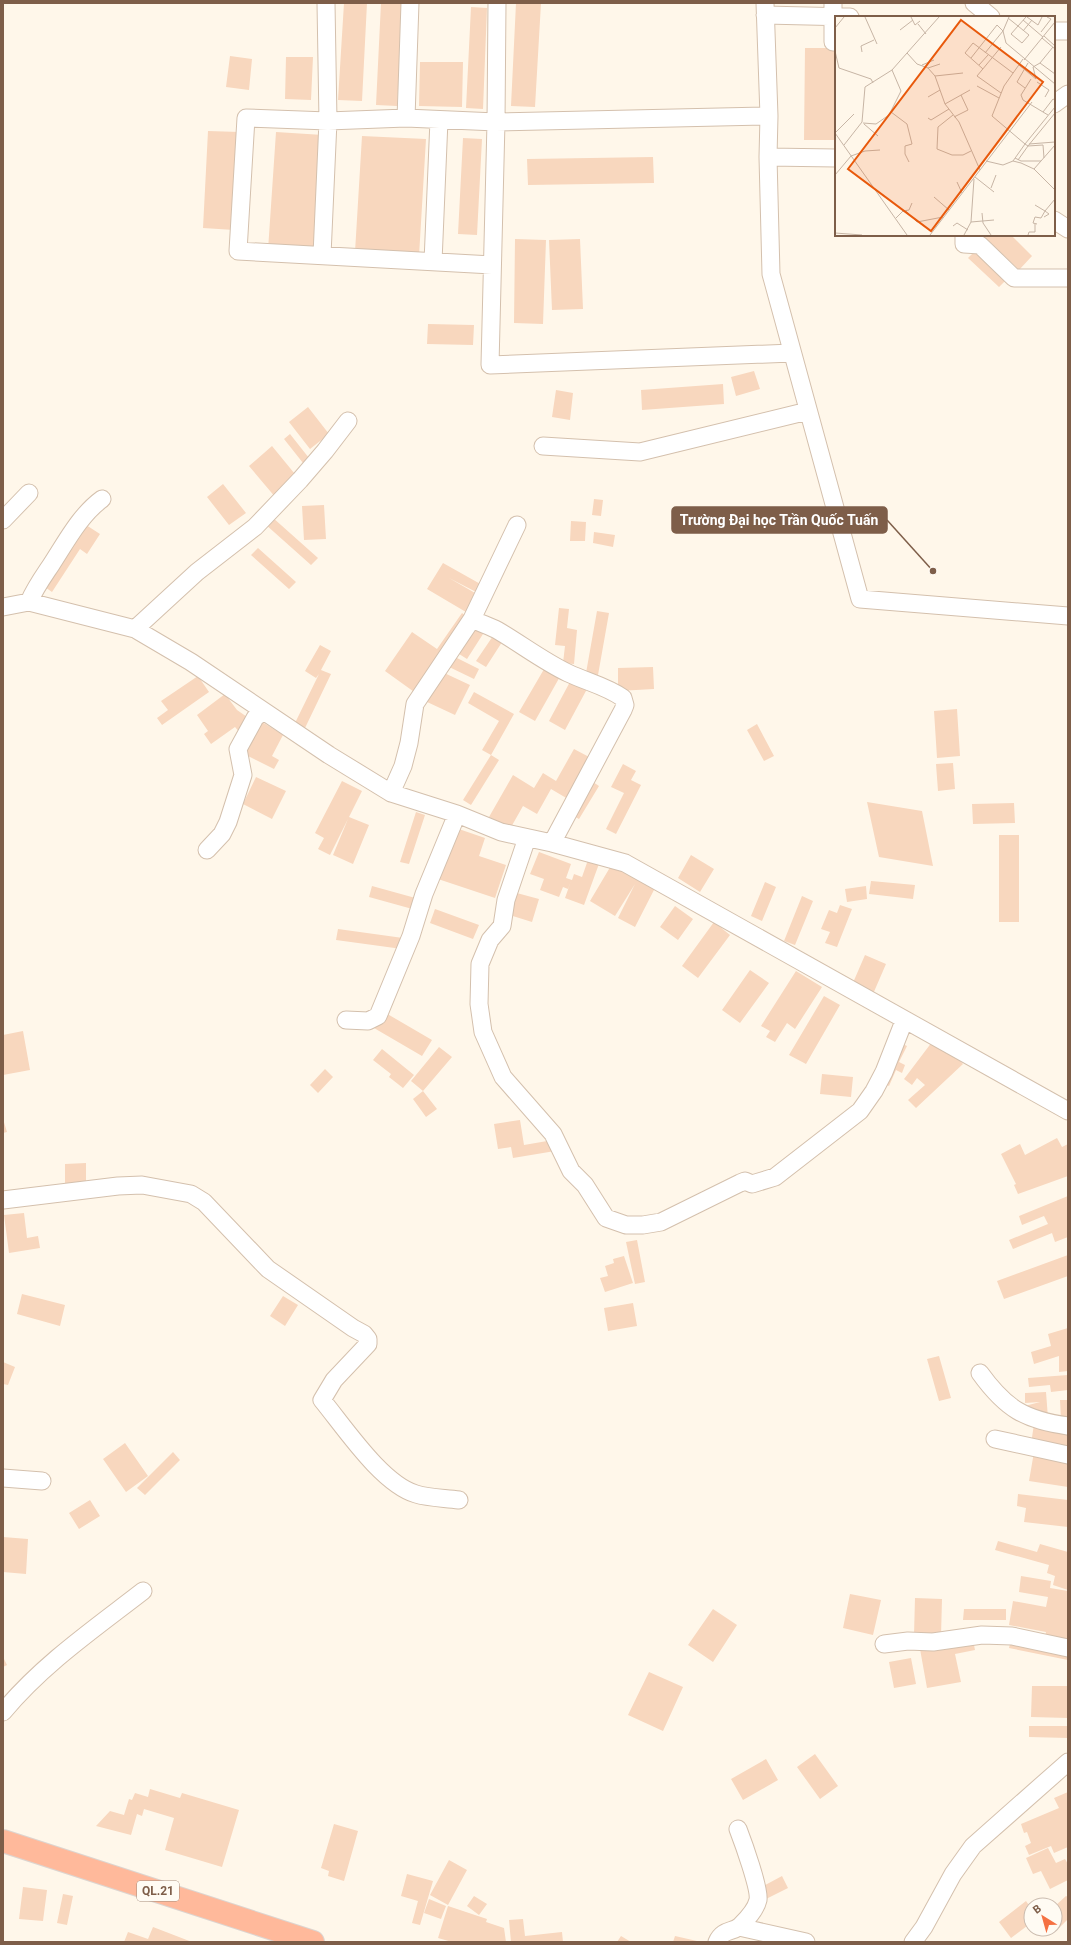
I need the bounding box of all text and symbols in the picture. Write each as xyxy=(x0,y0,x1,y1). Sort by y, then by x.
inset map xyxy=(835,16,1055,236)
callout: Trường Đại học Trần Quốc Tuấn xyxy=(672,507,887,533)
text: Trường Đại học Trần Quốc Tuấn xyxy=(680,512,878,528)
road number: QL.21 xyxy=(137,1881,179,1901)
north arrow xyxy=(1023,1897,1063,1937)
text: B xyxy=(1031,1902,1044,1917)

